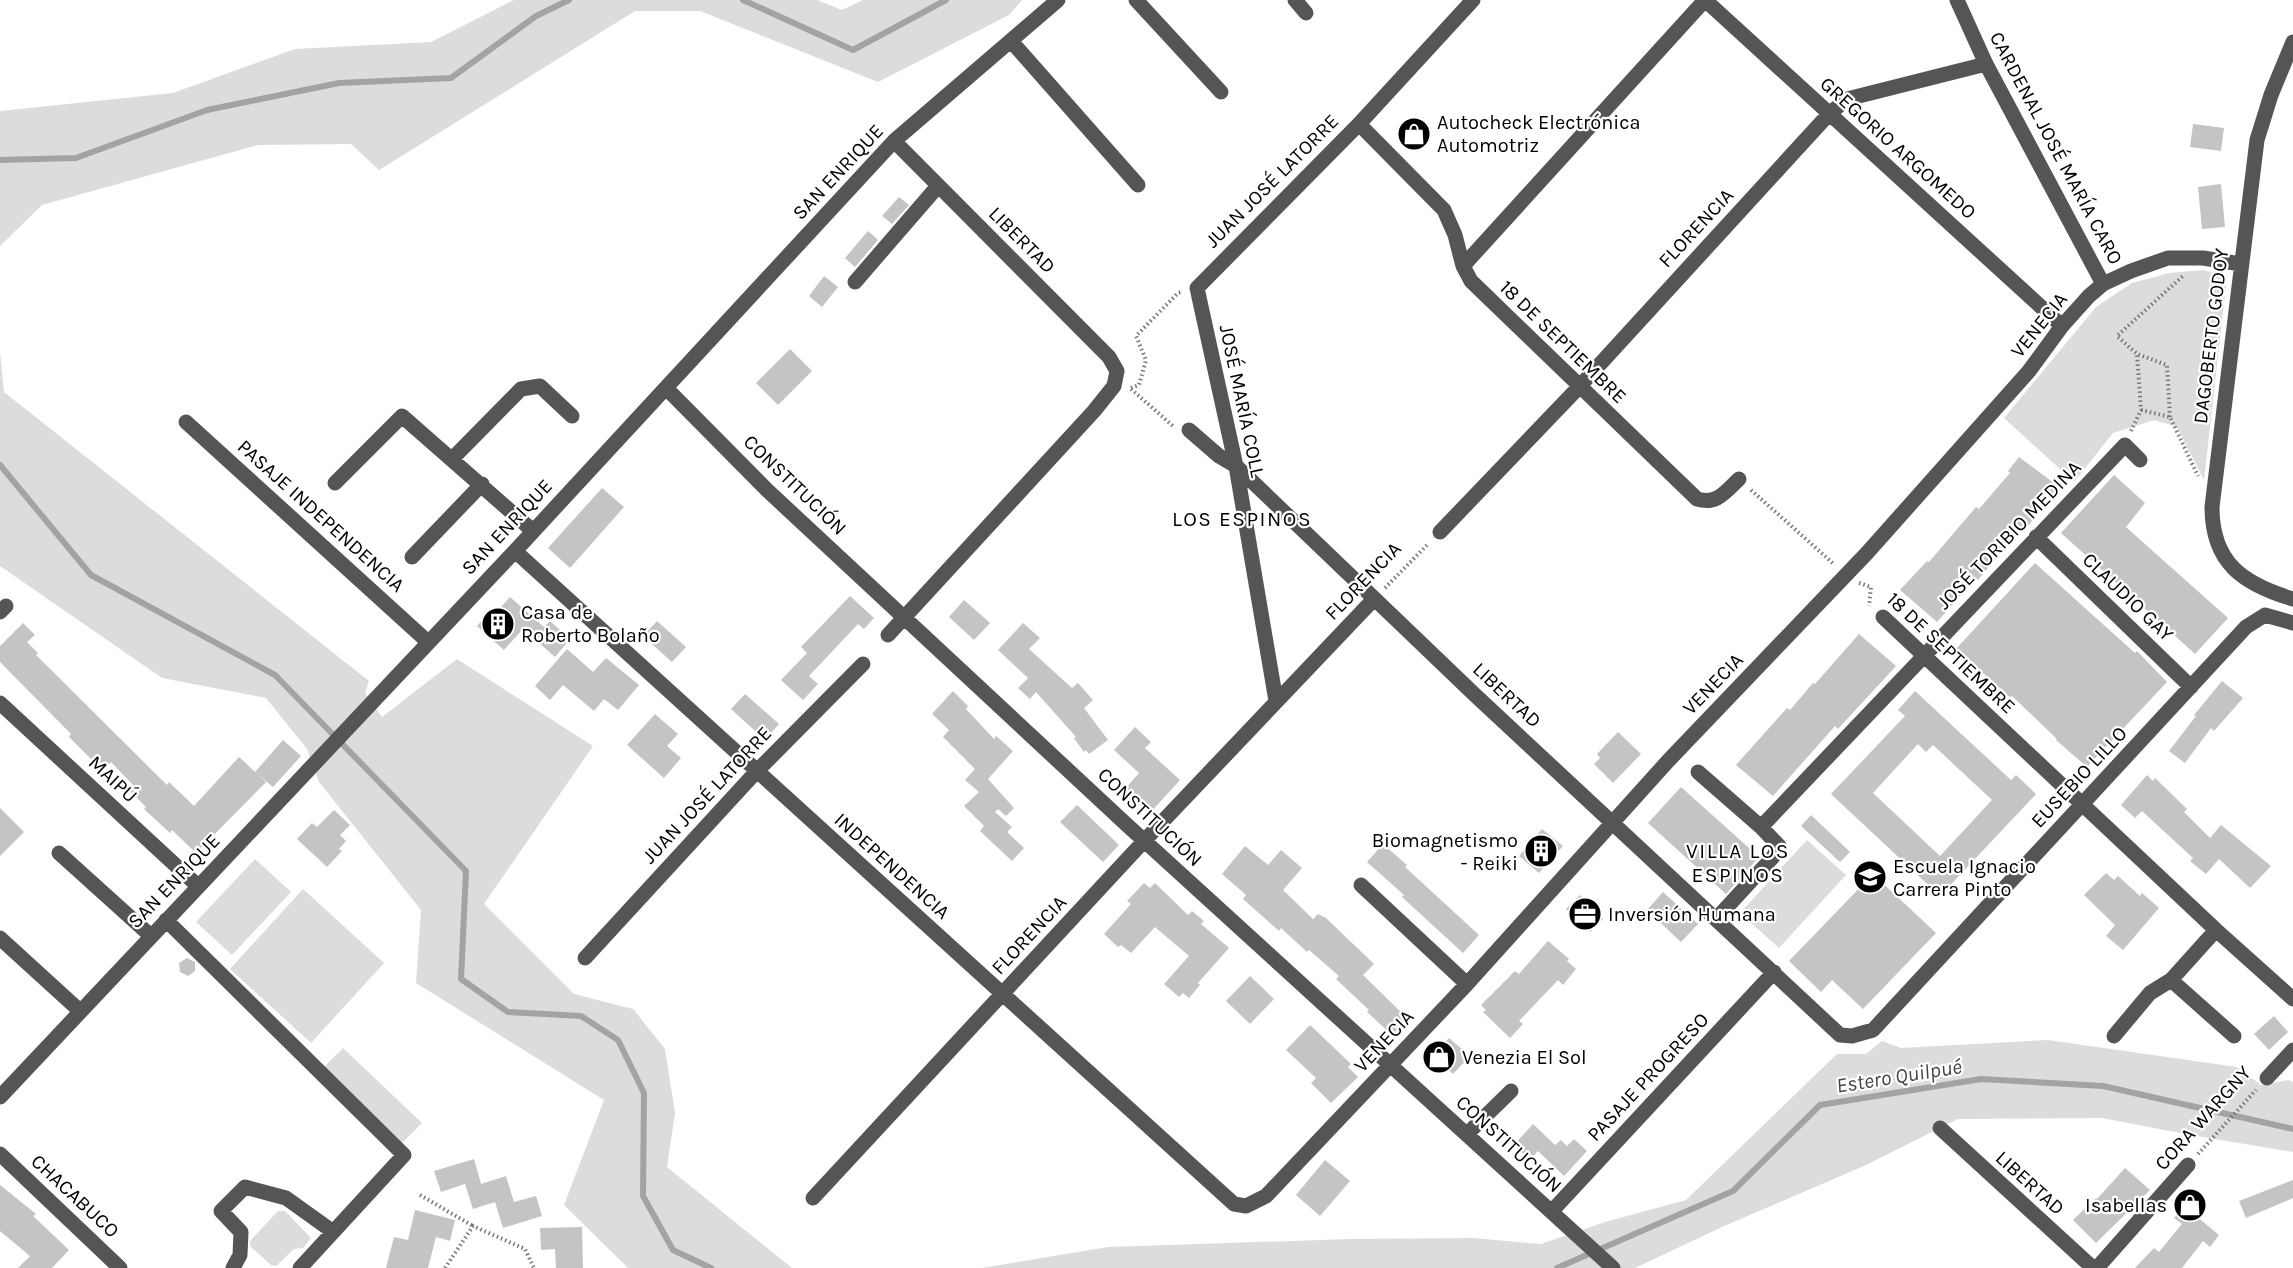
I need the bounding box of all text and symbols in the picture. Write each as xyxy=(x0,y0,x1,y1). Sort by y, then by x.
street label: CARDENAL JOSÉ MARÍA CARO xyxy=(1985,27,2128,268)
street label: GREGORIO ARGOMEDO xyxy=(1815,72,1981,224)
street label: JUAN JOSÉ LATORRE xyxy=(1200,109,1343,252)
place label: Autocheck Electrónica Automotriz xyxy=(1437,111,1641,157)
shop icon: Autocheck Electrónica Automotriz xyxy=(1396,116,1432,152)
street label: SAN ENRIQUE xyxy=(788,119,888,225)
street label: FLORENCIA xyxy=(1654,184,1738,272)
street label: LIBERTAD xyxy=(984,202,1060,278)
street label: DAGOBERTO GODOY xyxy=(2189,247,2233,425)
street label: 18 DE SEPTIEMBRE xyxy=(1495,276,1631,408)
street label: VENECIA xyxy=(2006,288,2072,362)
street label: JOSÉ MARÍA COLL xyxy=(1215,322,1271,480)
street label: CONSTITUCIÓN xyxy=(739,429,852,540)
street label: PASAJE INDEPENDENCIA xyxy=(233,435,409,597)
street label: JOSÉ TORIBIO MEDINA xyxy=(1931,455,2086,614)
street label: SAN ENRIQUE xyxy=(457,474,557,580)
district label: LOS ESPINOS xyxy=(1172,507,1312,531)
street label: FLORENCIA xyxy=(1320,537,1406,625)
street label: CLAUDIO GAY xyxy=(2078,548,2178,646)
street label: 18 DE SEPTIEMBRE xyxy=(1882,588,2020,718)
place label: Casa de Roberto Bolaño xyxy=(521,601,660,647)
building icon: Casa de Roberto Bolaño xyxy=(480,606,516,642)
street label: VENECIA xyxy=(1678,648,1748,720)
street label: LIBERTAD xyxy=(1468,658,1546,732)
street label: JUAN JOSÉ LATORRE xyxy=(637,721,776,868)
street label: EUSEBIO LILLO xyxy=(2026,722,2132,832)
street label: MAIPÚ xyxy=(84,750,143,807)
street label: CONSTITUCIÓN xyxy=(1093,762,1208,871)
street label: INDEPENDENCIA xyxy=(830,808,954,924)
street label: SAN ENRIQUE xyxy=(123,829,225,933)
place label: Biomagnetismo - Reiki xyxy=(1372,829,1518,875)
building icon: Biomagnetismo - Reiki xyxy=(1523,833,1559,869)
district label: VILLA LOS ESPINOS xyxy=(1686,839,1790,887)
place label: Escuela Ignacio Carrera Pinto xyxy=(1893,855,2036,901)
school or university icon: Escuela Ignacio Carrera Pinto xyxy=(1852,859,1888,895)
street label: FLORENCIA xyxy=(987,891,1071,979)
office icon: Inversión Humana xyxy=(1567,896,1603,932)
place label: Inversión Humana xyxy=(1608,903,1776,926)
street label: VENECIA xyxy=(1349,1005,1419,1077)
street label: PASAJE PROGRESO xyxy=(1583,1008,1713,1146)
shop icon: Venezia El Sol xyxy=(1421,1039,1457,1075)
place label: Venezia El Sol xyxy=(1462,1046,1587,1069)
water label: Estero Quilpué xyxy=(1835,1054,1964,1098)
street label: CORA WARGNY xyxy=(2150,1061,2256,1175)
street label: CONSTITUCIÓN xyxy=(1451,1090,1567,1197)
street label: LIBERTAD xyxy=(1991,1146,2069,1220)
street label: CHACABUCO xyxy=(26,1150,124,1242)
shop icon: Isabellas xyxy=(2172,1187,2208,1223)
place label: Isabellas xyxy=(2085,1194,2167,1217)

